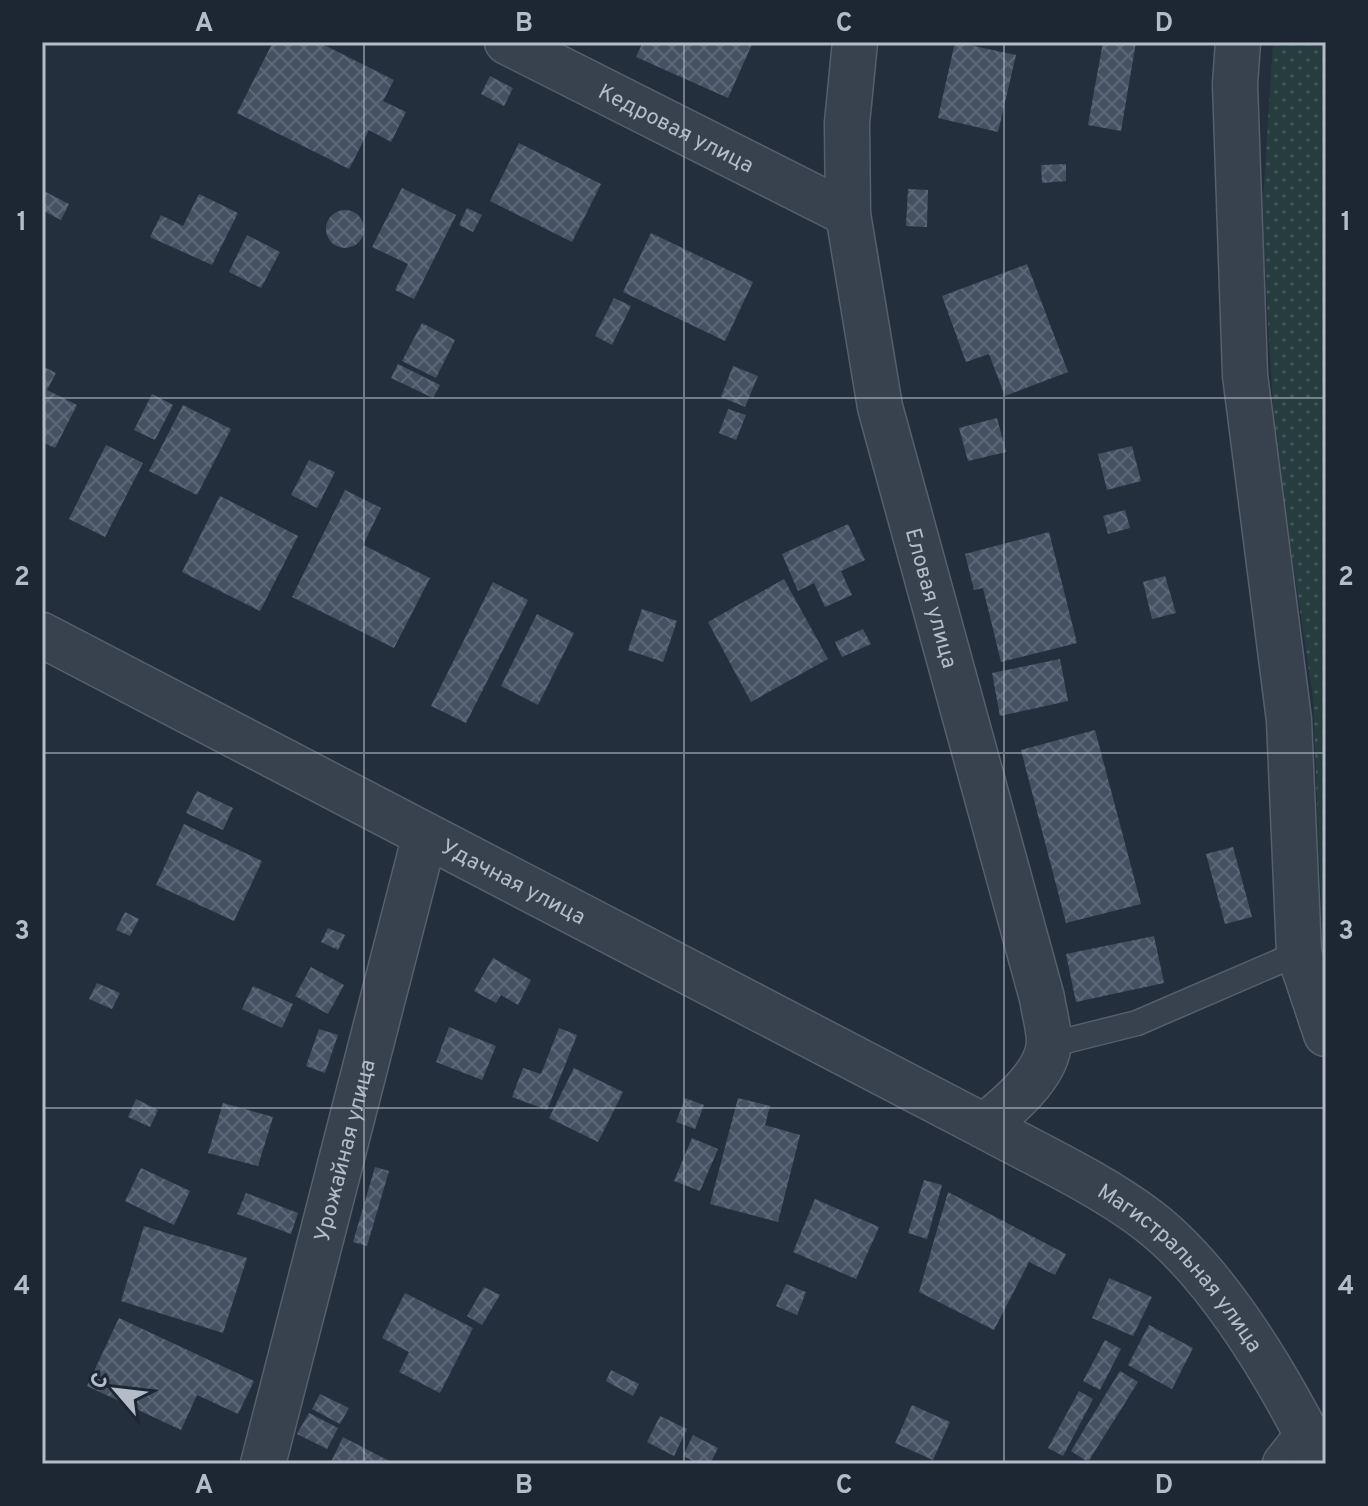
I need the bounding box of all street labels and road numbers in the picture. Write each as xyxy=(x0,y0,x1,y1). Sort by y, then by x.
street label: Кедровая улица xyxy=(593,79,758,180)
street label: Еловая улица xyxy=(898,526,962,672)
street label: Удачная улица xyxy=(436,834,590,932)
street label: Урожайная улица xyxy=(310,1057,383,1245)
street label: Магистральная улица xyxy=(1092,1179,1267,1358)

